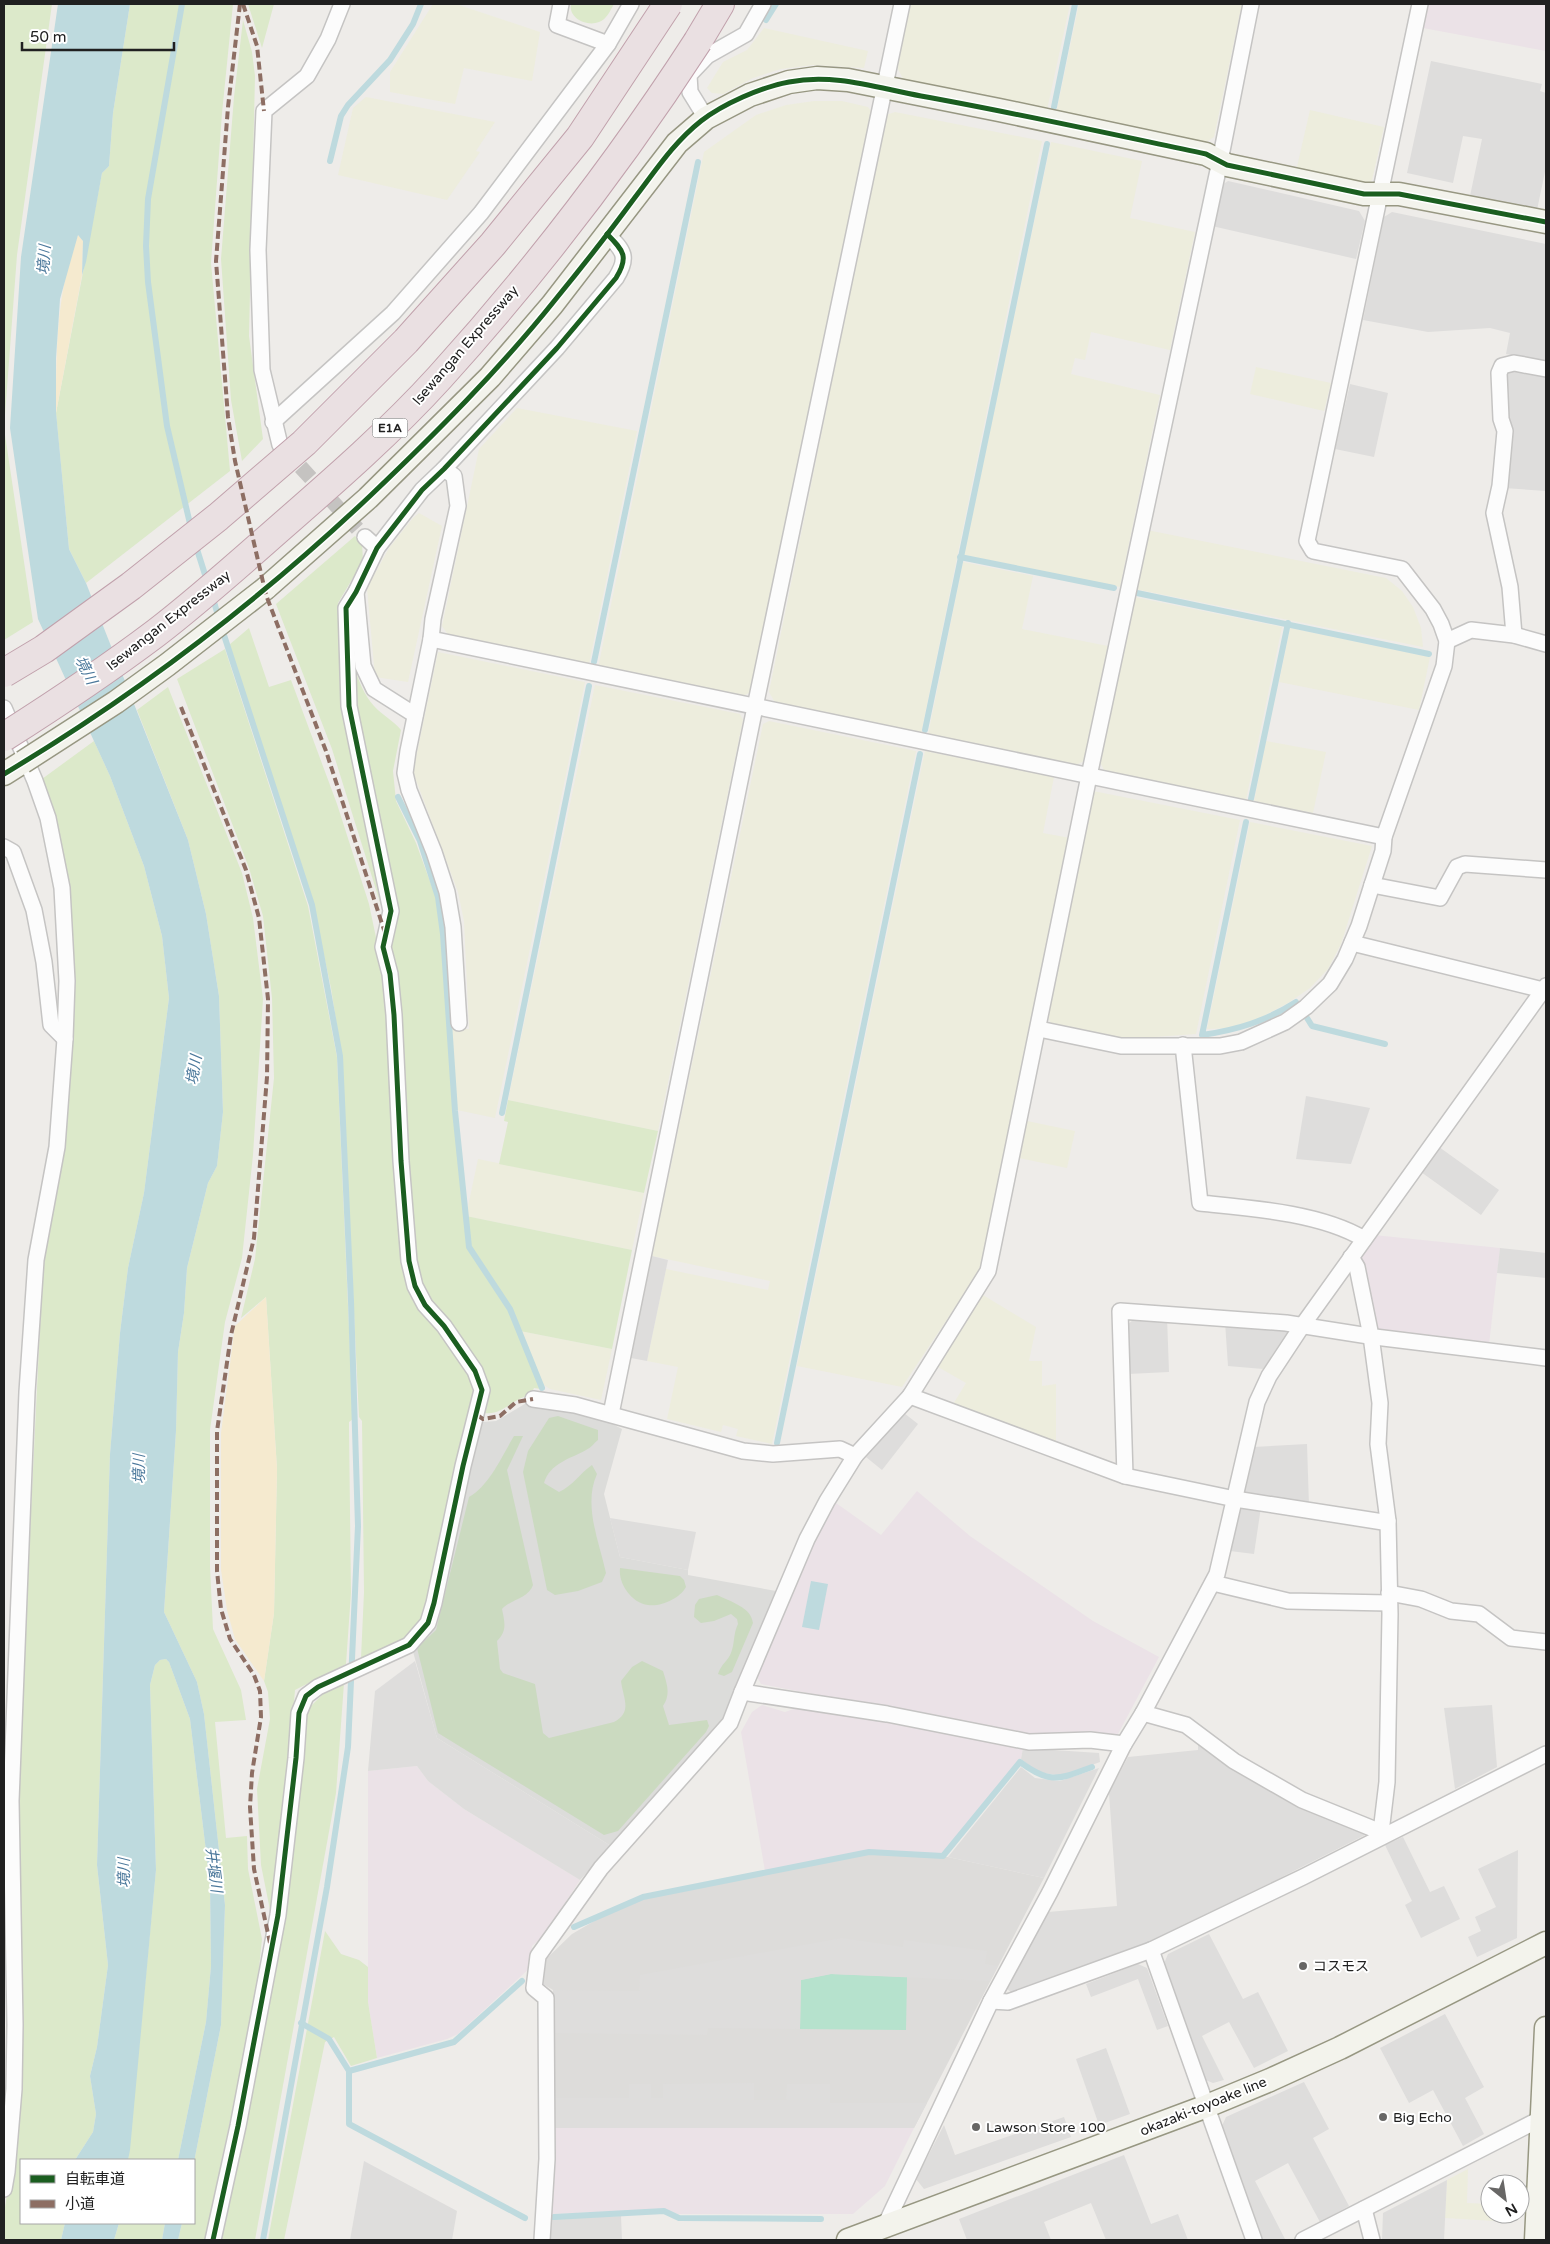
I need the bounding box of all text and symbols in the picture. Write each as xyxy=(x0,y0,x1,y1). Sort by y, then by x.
scale bar xyxy=(22,20,175,52)
text: 50 m xyxy=(30,28,67,46)
water label: 境川 xyxy=(34,242,54,276)
street label: Isewangan Expressway xyxy=(409,282,522,409)
road number: E1A xyxy=(372,418,408,438)
street label: Isewangan Expressway xyxy=(103,566,234,674)
water label: 境川 xyxy=(71,653,102,689)
water label: 境川 xyxy=(183,1052,206,1086)
water label: 境川 xyxy=(130,1452,148,1484)
water label: 井堰川 xyxy=(202,1847,226,1895)
water label: 境川 xyxy=(115,1856,133,1888)
place label: コスモス xyxy=(1313,1958,1369,1975)
marker: コスモス xyxy=(1297,1960,1309,1972)
street label: okazaki-toyoake line xyxy=(1137,2073,1269,2140)
place label: Big Echo xyxy=(1393,2109,1452,2126)
marker: Big Echo xyxy=(1377,2111,1389,2123)
place label: Lawson Store 100 xyxy=(986,2119,1106,2136)
marker: Lawson Store 100 xyxy=(970,2121,982,2133)
legend xyxy=(20,2159,195,2224)
text: 自転車道 xyxy=(65,2170,125,2188)
north arrow xyxy=(1480,2174,1530,2224)
text: 小道 xyxy=(65,2195,95,2213)
text: N xyxy=(1502,2200,1520,2220)

